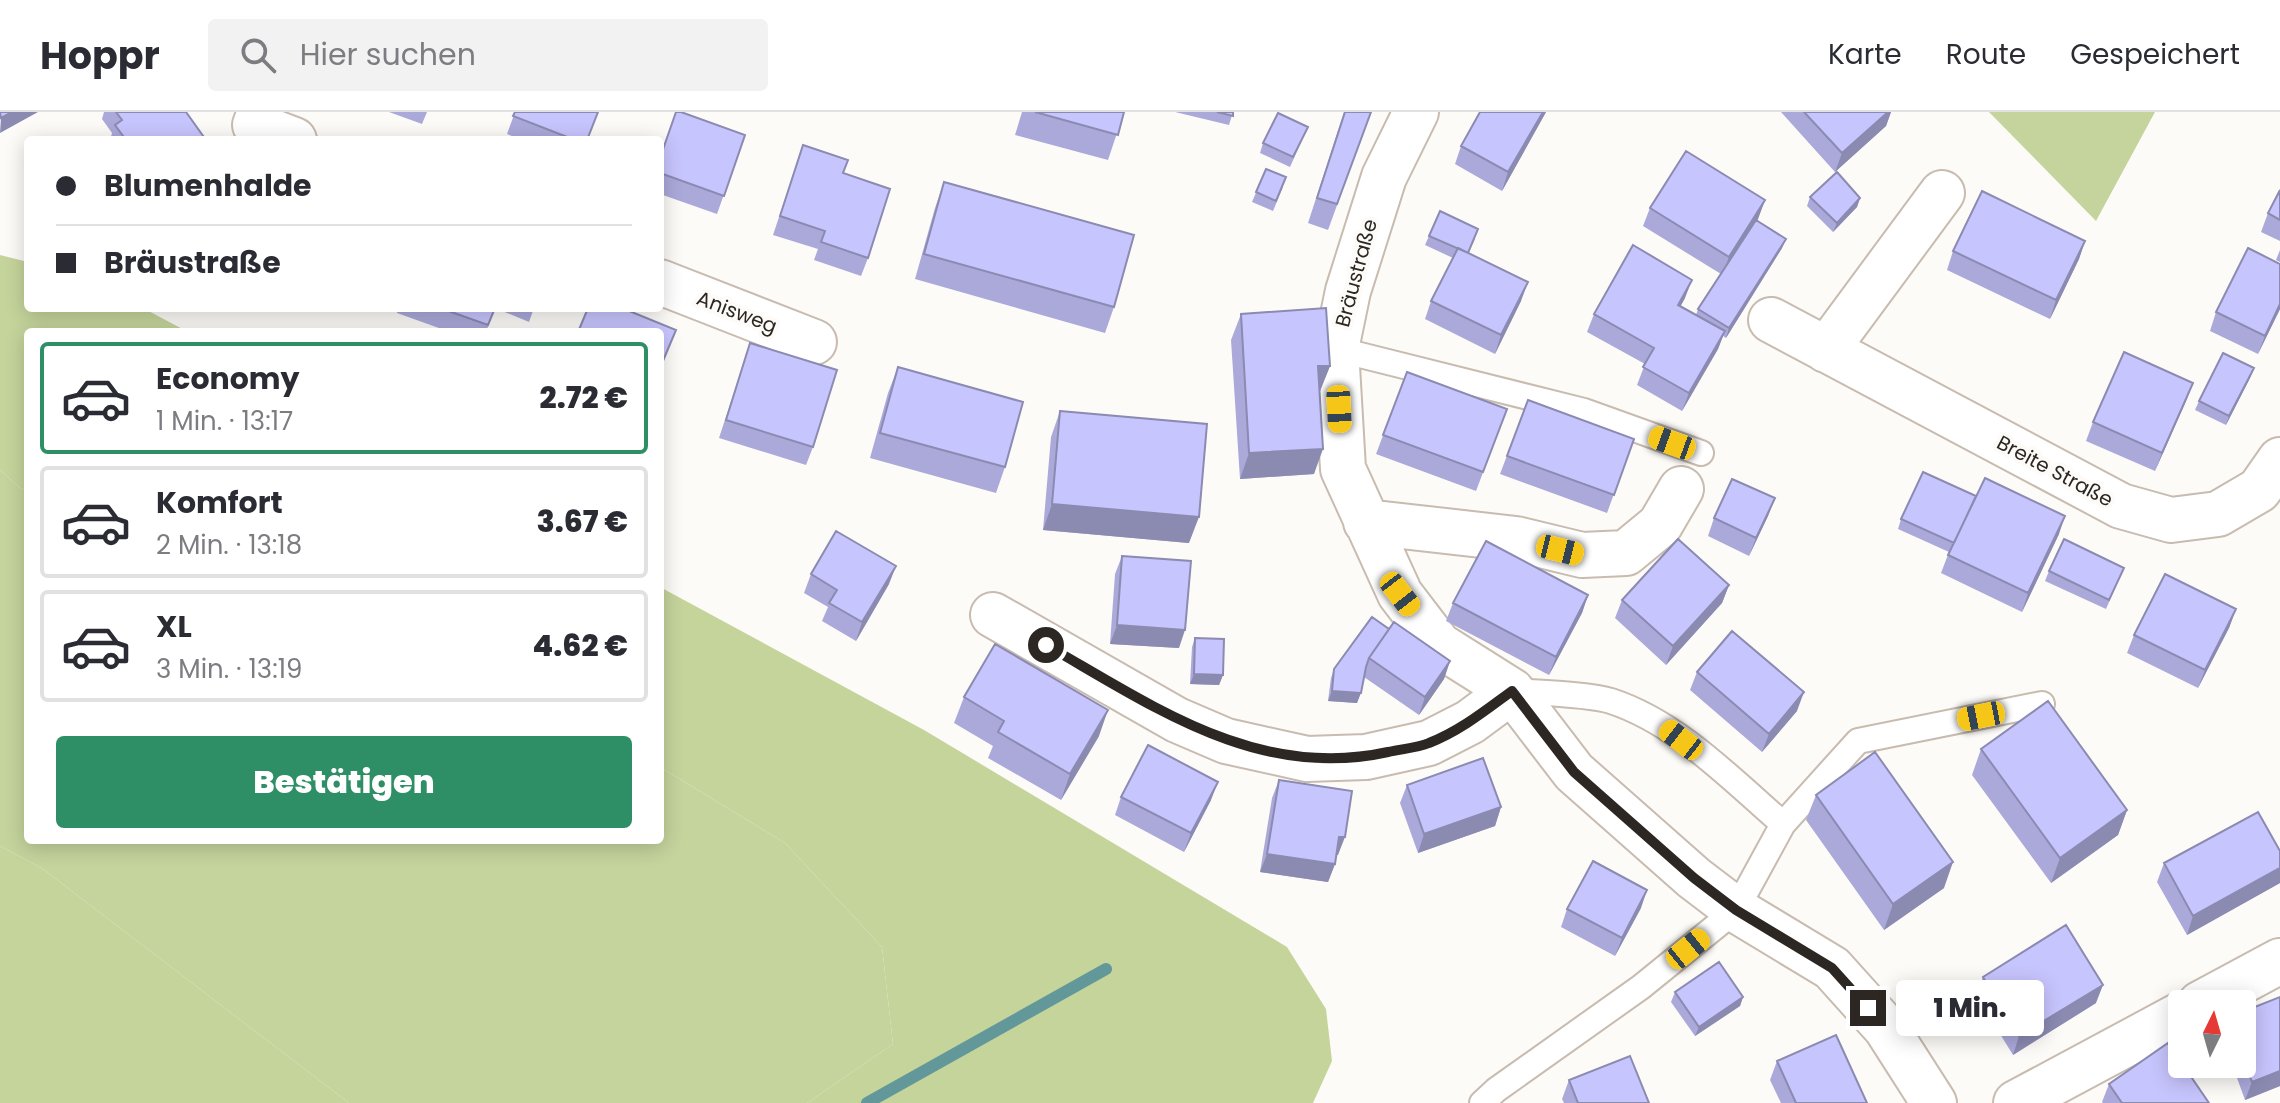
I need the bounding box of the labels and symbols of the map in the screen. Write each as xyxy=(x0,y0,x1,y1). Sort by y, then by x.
street label: Bräustraße xyxy=(1328,216,1384,330)
street label: Anisweg xyxy=(693,284,781,340)
car xyxy=(1326,384,1352,434)
car xyxy=(1645,424,1699,462)
street label: Breite Straße xyxy=(1992,429,2118,513)
car xyxy=(1534,533,1586,567)
car xyxy=(1376,568,1424,620)
route start xyxy=(1028,627,1064,663)
car xyxy=(1955,700,2007,732)
car xyxy=(1655,716,1707,764)
car xyxy=(1662,925,1714,973)
callout: 1 Min. xyxy=(1896,980,2044,1036)
route end xyxy=(1850,990,1886,1026)
north arrow xyxy=(2168,990,2256,1078)

